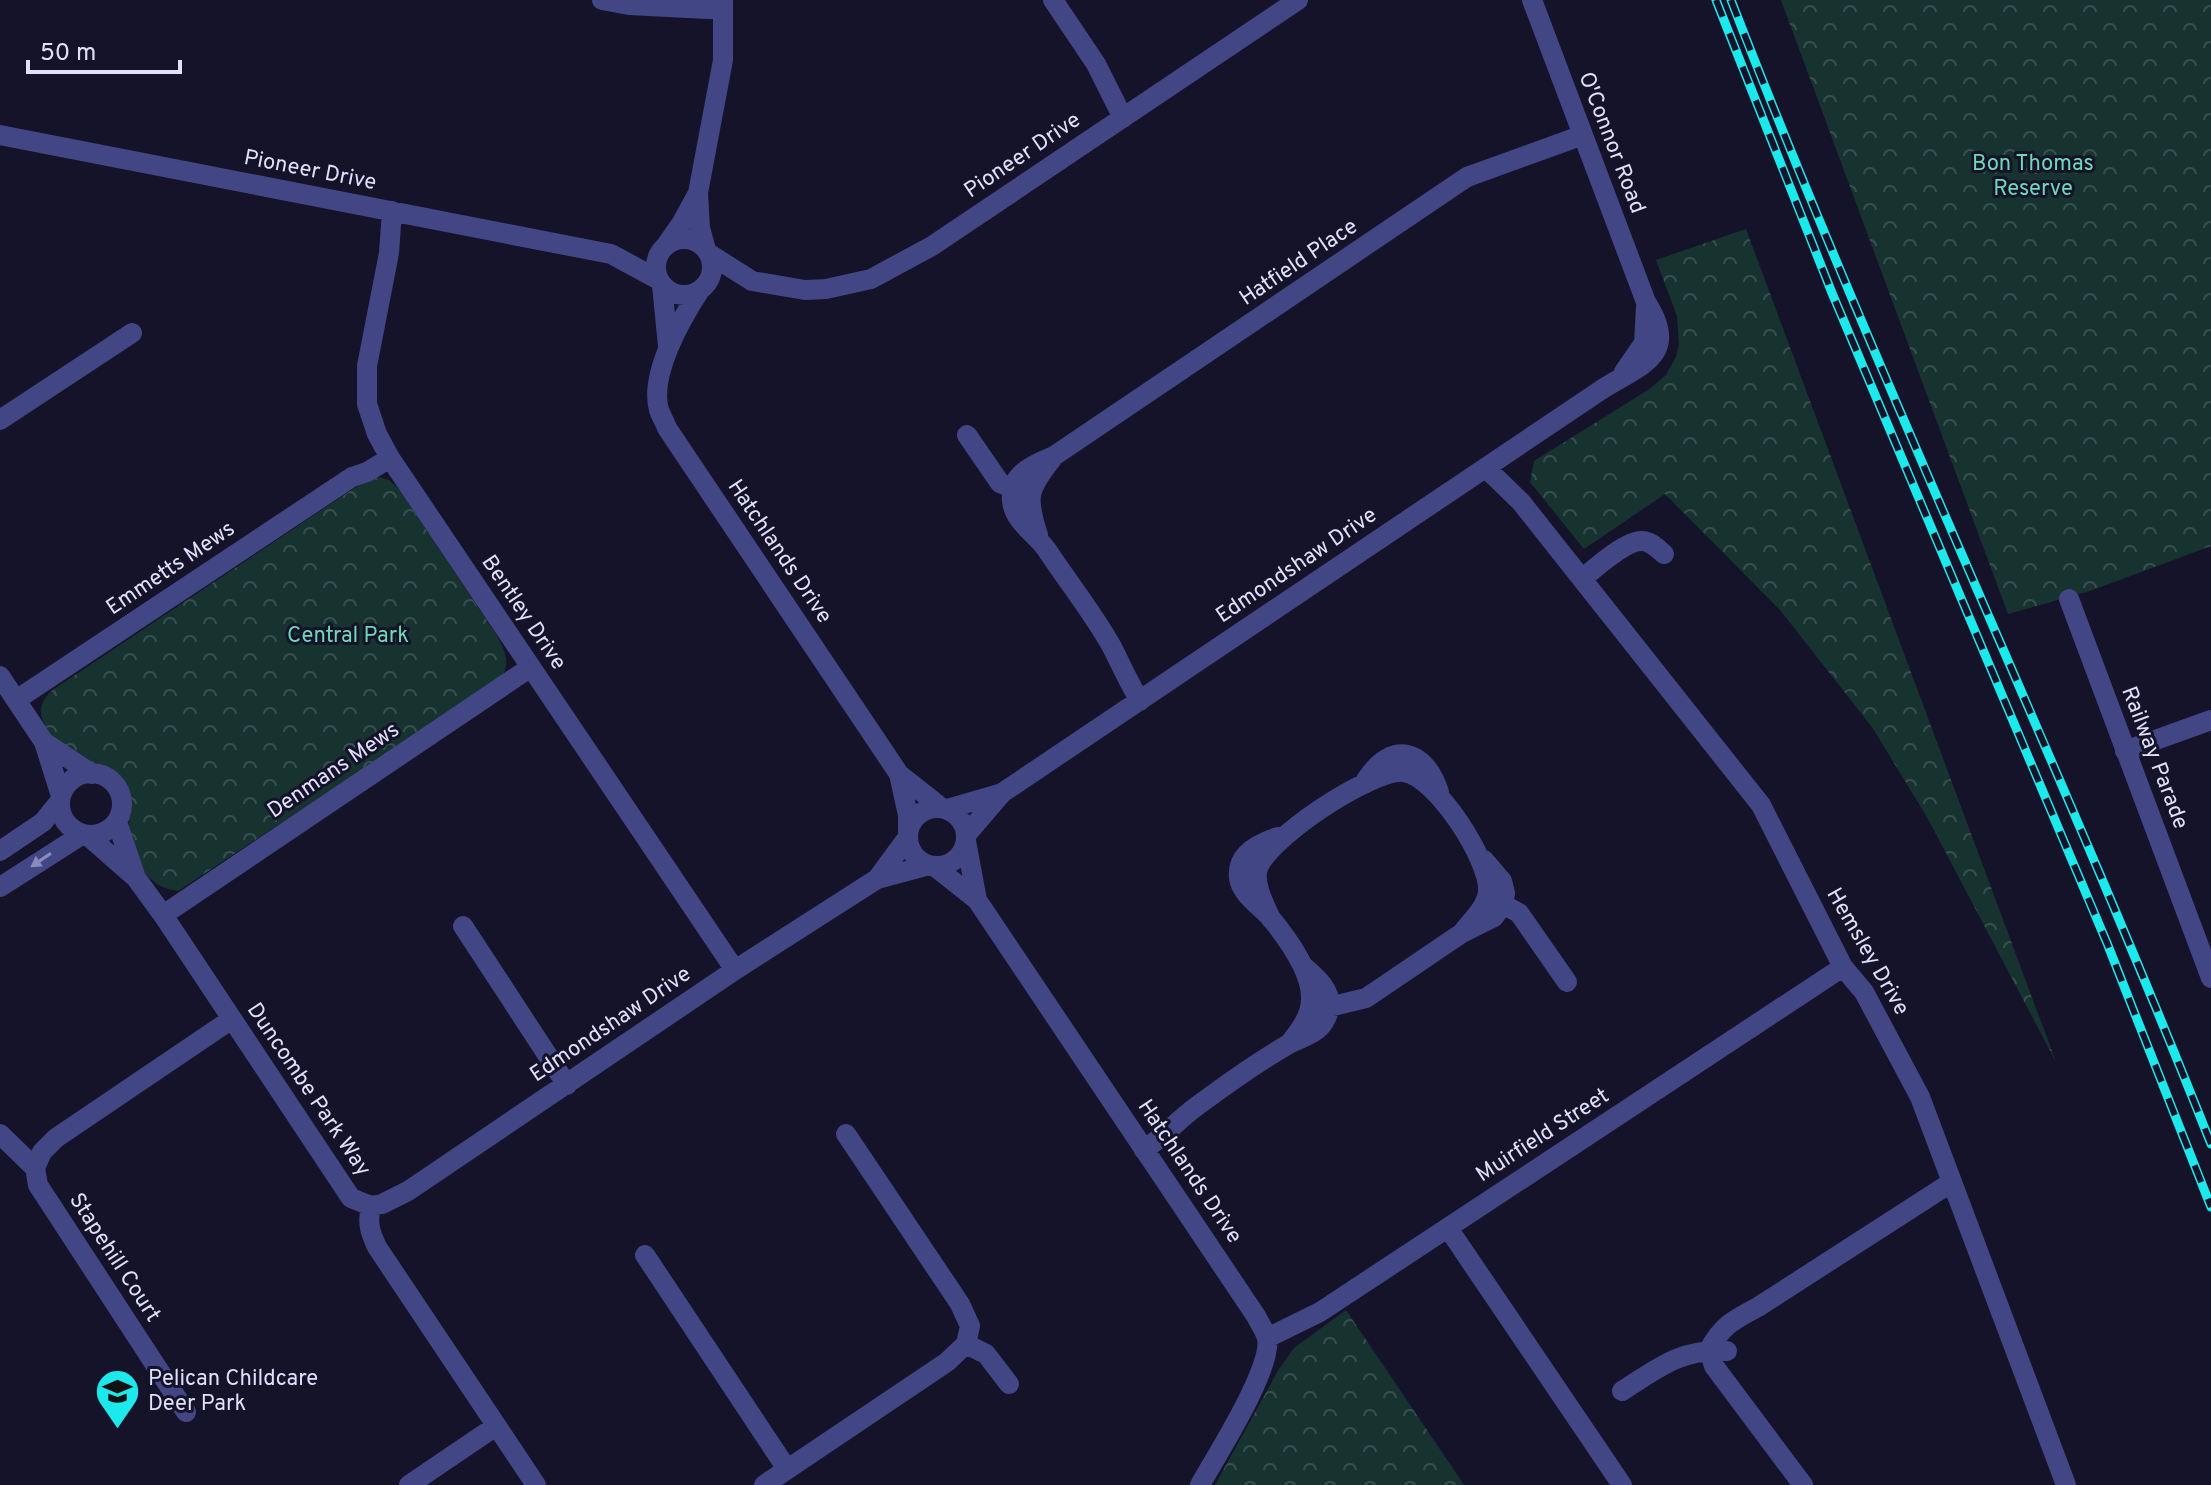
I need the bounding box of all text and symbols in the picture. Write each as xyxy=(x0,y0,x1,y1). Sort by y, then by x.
scale bar xyxy=(28,24,180,74)
text: 50 m xyxy=(40,39,96,69)
street label: O'Connor Road xyxy=(1572,68,1650,218)
street label: Pioneer Drive xyxy=(960,107,1086,205)
street label: Pioneer Drive xyxy=(241,145,379,197)
park label: Bon Thomas Reserve xyxy=(1972,151,2094,203)
street label: Hatfield Place xyxy=(1235,214,1363,312)
street label: Hatchlands Drive xyxy=(721,475,837,629)
street label: Edmondshaw Drive xyxy=(1211,502,1383,630)
street label: Emmetts Mews xyxy=(101,516,241,622)
street label: Bentley Drive xyxy=(475,550,571,676)
park label: Central Park xyxy=(287,623,409,650)
street label: Railway Parade xyxy=(2114,683,2194,833)
street label: Denmans Mews xyxy=(263,717,405,825)
one-way arrow xyxy=(30,852,52,866)
street label: Hemsley Drive xyxy=(1820,884,1914,1020)
street label: Edmondshaw Drive xyxy=(525,961,697,1089)
street label: Duncombe Park Way xyxy=(240,998,376,1182)
street label: Muirfield Street xyxy=(1471,1083,1615,1189)
street label: Hatchlands Drive xyxy=(1131,1095,1247,1249)
street label: Stapehill Court xyxy=(62,1188,166,1328)
place label: Pelican Childcare Deer Park xyxy=(148,1366,318,1418)
school or university icon: Pelican Childcare Deer Park xyxy=(93,1368,141,1431)

